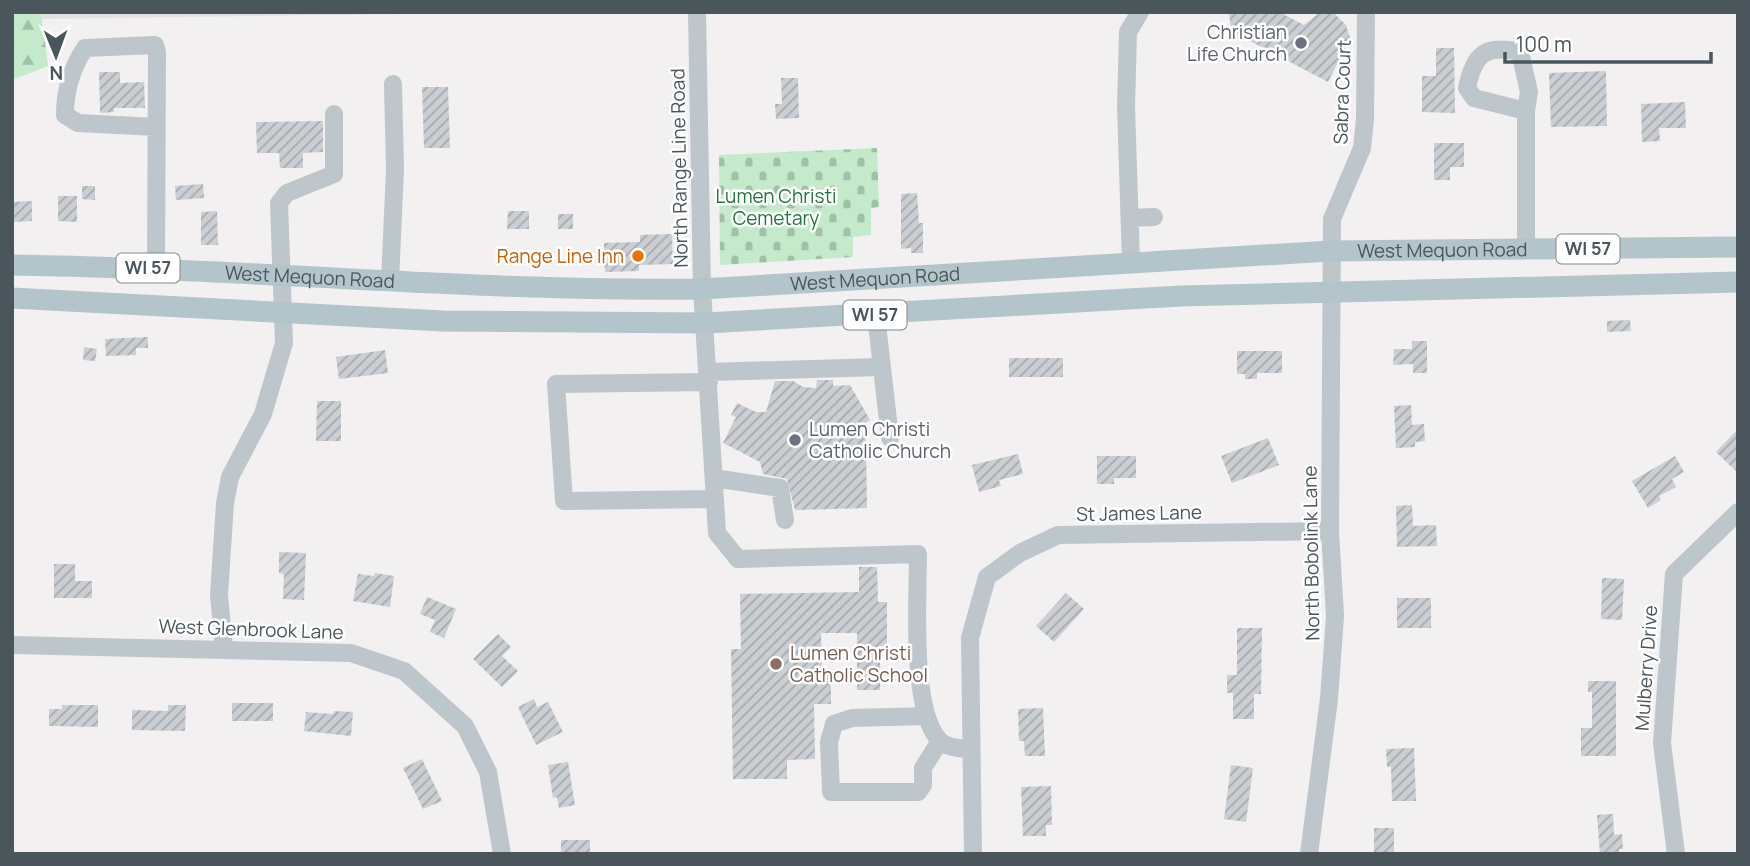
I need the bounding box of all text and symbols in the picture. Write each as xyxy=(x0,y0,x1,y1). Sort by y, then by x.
place label: Christian Life Church xyxy=(1187,19,1287,67)
north arrow xyxy=(21,21,91,91)
scale bar xyxy=(1505,21,1712,65)
text: 100 m xyxy=(1516,30,1572,58)
marker: Christian Life Church xyxy=(1293,35,1309,51)
street label: Sabra Court xyxy=(1327,39,1357,145)
text: N xyxy=(49,60,63,86)
street label: North Range Line Road xyxy=(664,68,694,268)
park label: Lumen Christi Cemetary xyxy=(715,183,837,231)
road number: WI 57 xyxy=(1556,234,1620,264)
street label: West Mequon Road xyxy=(1357,236,1528,264)
place label: Range Line Inn xyxy=(497,243,624,269)
marker: Range Line Inn xyxy=(630,248,646,264)
road number: WI 57 xyxy=(116,254,180,282)
street label: West Mequon Road xyxy=(224,259,395,294)
street label: West Mequon Road xyxy=(789,260,961,297)
road number: WI 57 xyxy=(844,300,906,330)
place label: Lumen Christi Catholic Church xyxy=(809,416,951,464)
marker: Lumen Christi Catholic Church xyxy=(787,432,803,448)
street label: North Bobolink Lane xyxy=(1296,465,1326,641)
street label: St James Lane xyxy=(1076,499,1202,527)
street label: Mulberry Drive xyxy=(1629,604,1663,732)
street label: West Glenbrook Lane xyxy=(158,613,344,645)
place label: Lumen Christi Catholic School xyxy=(790,640,928,688)
marker: Lumen Christi Catholic School xyxy=(768,656,784,672)

